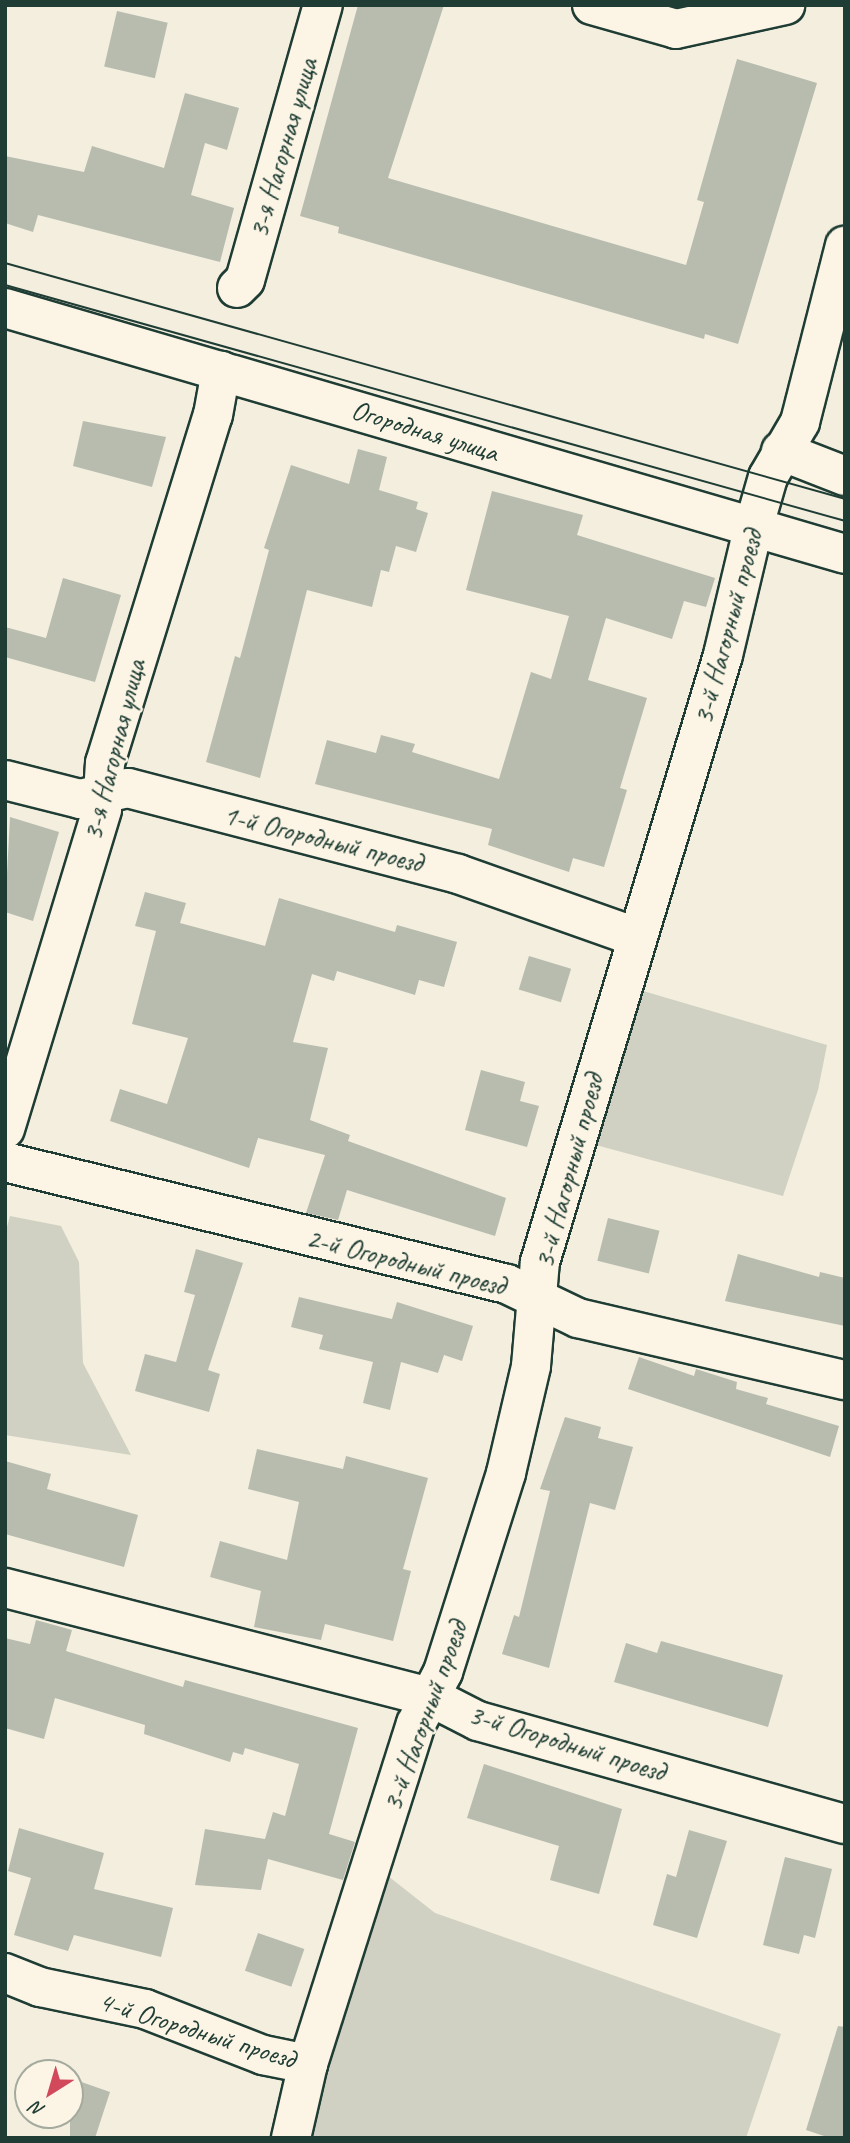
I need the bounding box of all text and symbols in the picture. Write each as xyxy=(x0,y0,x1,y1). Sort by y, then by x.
street label: 3-я Нагорная улица xyxy=(241,53,325,243)
street label: Огородная улица xyxy=(346,392,504,470)
street label: 3-й Нагорный проезд xyxy=(686,526,770,728)
street label: 3-я Нагорная улица xyxy=(75,654,153,846)
street label: 1-й Огородный проезд xyxy=(220,798,426,880)
street label: 3-й Нагорный проезд xyxy=(527,1070,611,1272)
street label: 2-й Огородный проезд xyxy=(303,1221,509,1303)
street label: 3-й Нагорный проезд xyxy=(375,1616,475,1816)
street label: 3-й Огородный проезд xyxy=(465,1697,669,1789)
street label: 4-й Огородный проезд xyxy=(95,1984,299,2076)
north arrow xyxy=(14,2059,84,2129)
text: N xyxy=(26,2096,49,2122)

